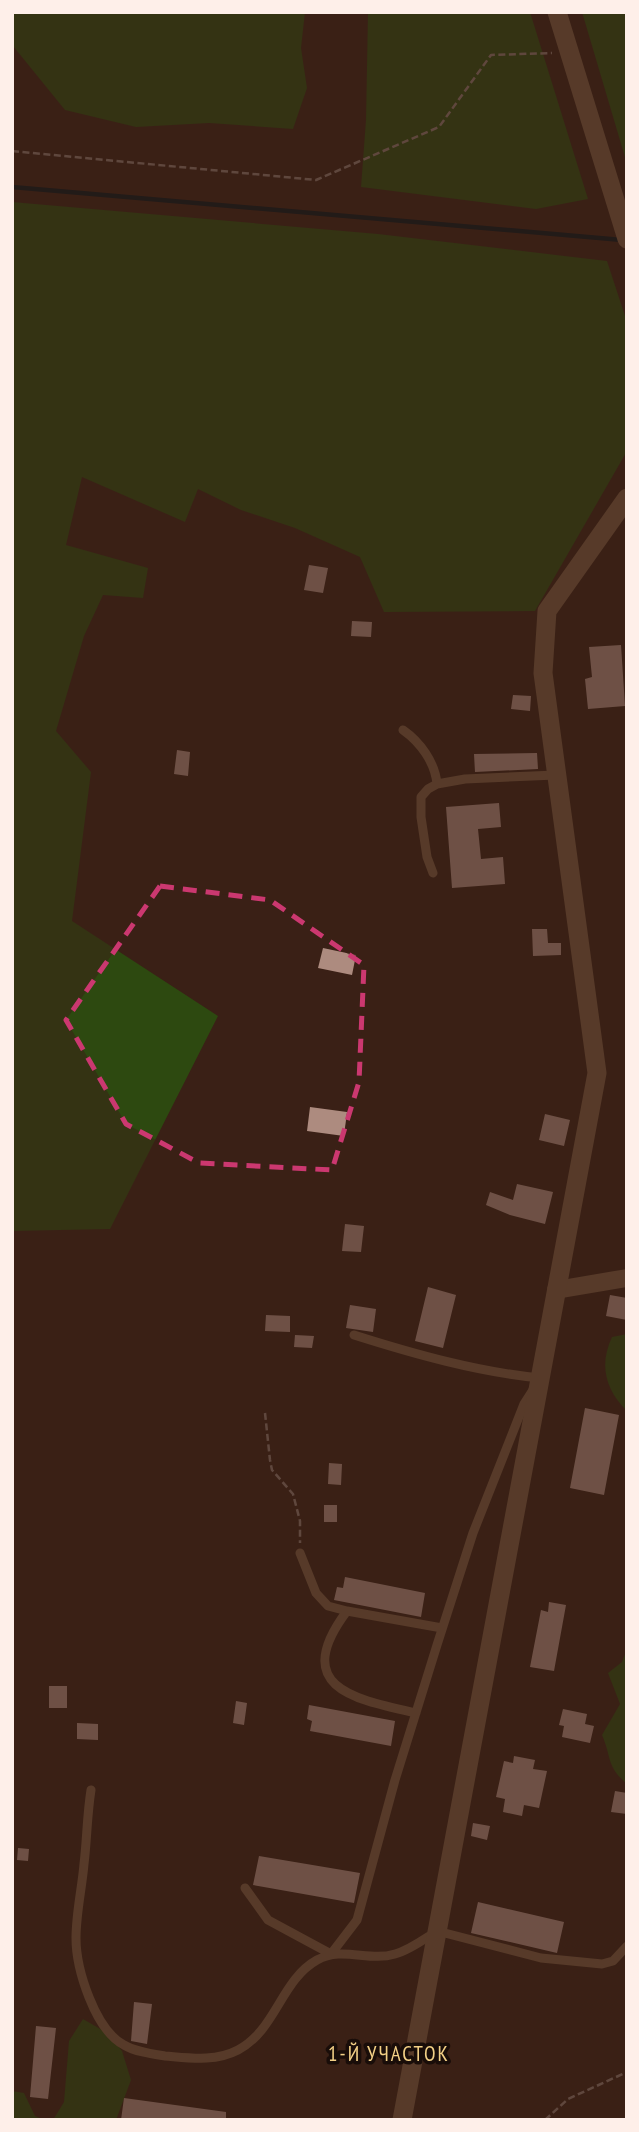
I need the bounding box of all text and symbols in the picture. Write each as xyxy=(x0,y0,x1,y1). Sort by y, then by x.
district label: 1-Й УЧАСТОК xyxy=(328,2040,450,2067)

